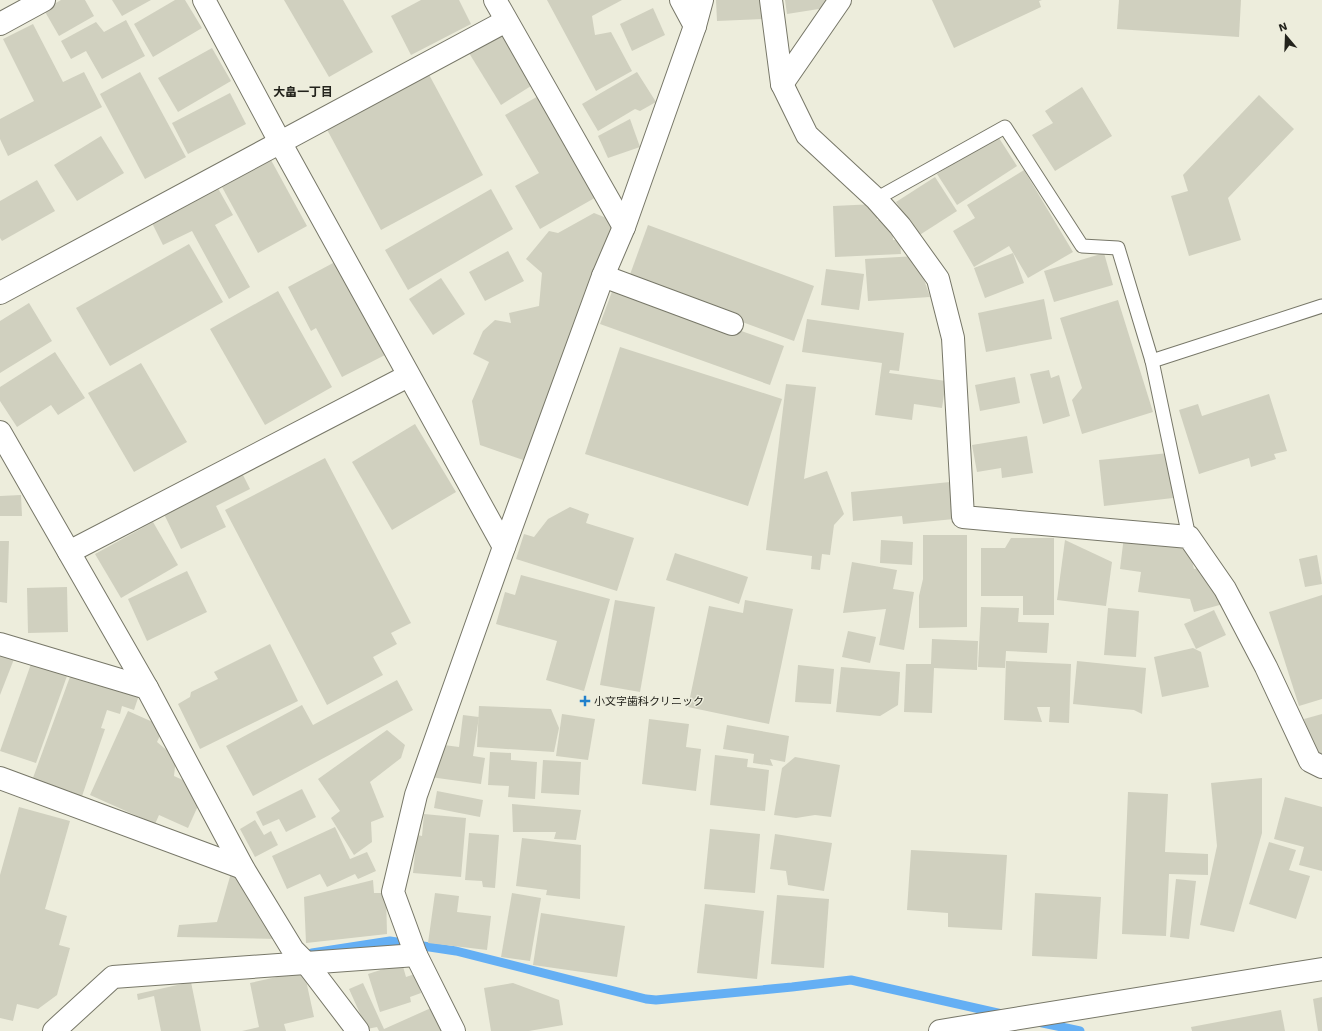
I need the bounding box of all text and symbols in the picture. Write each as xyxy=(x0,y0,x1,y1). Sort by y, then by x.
north arrow xyxy=(1266,16,1306,56)
text: N xyxy=(1277,20,1289,34)
district label: 大畠一丁目 xyxy=(273,85,333,99)
marker: 小文字歯科クリニック xyxy=(579,695,591,707)
place label: 小文字歯科クリニック xyxy=(594,695,704,708)

